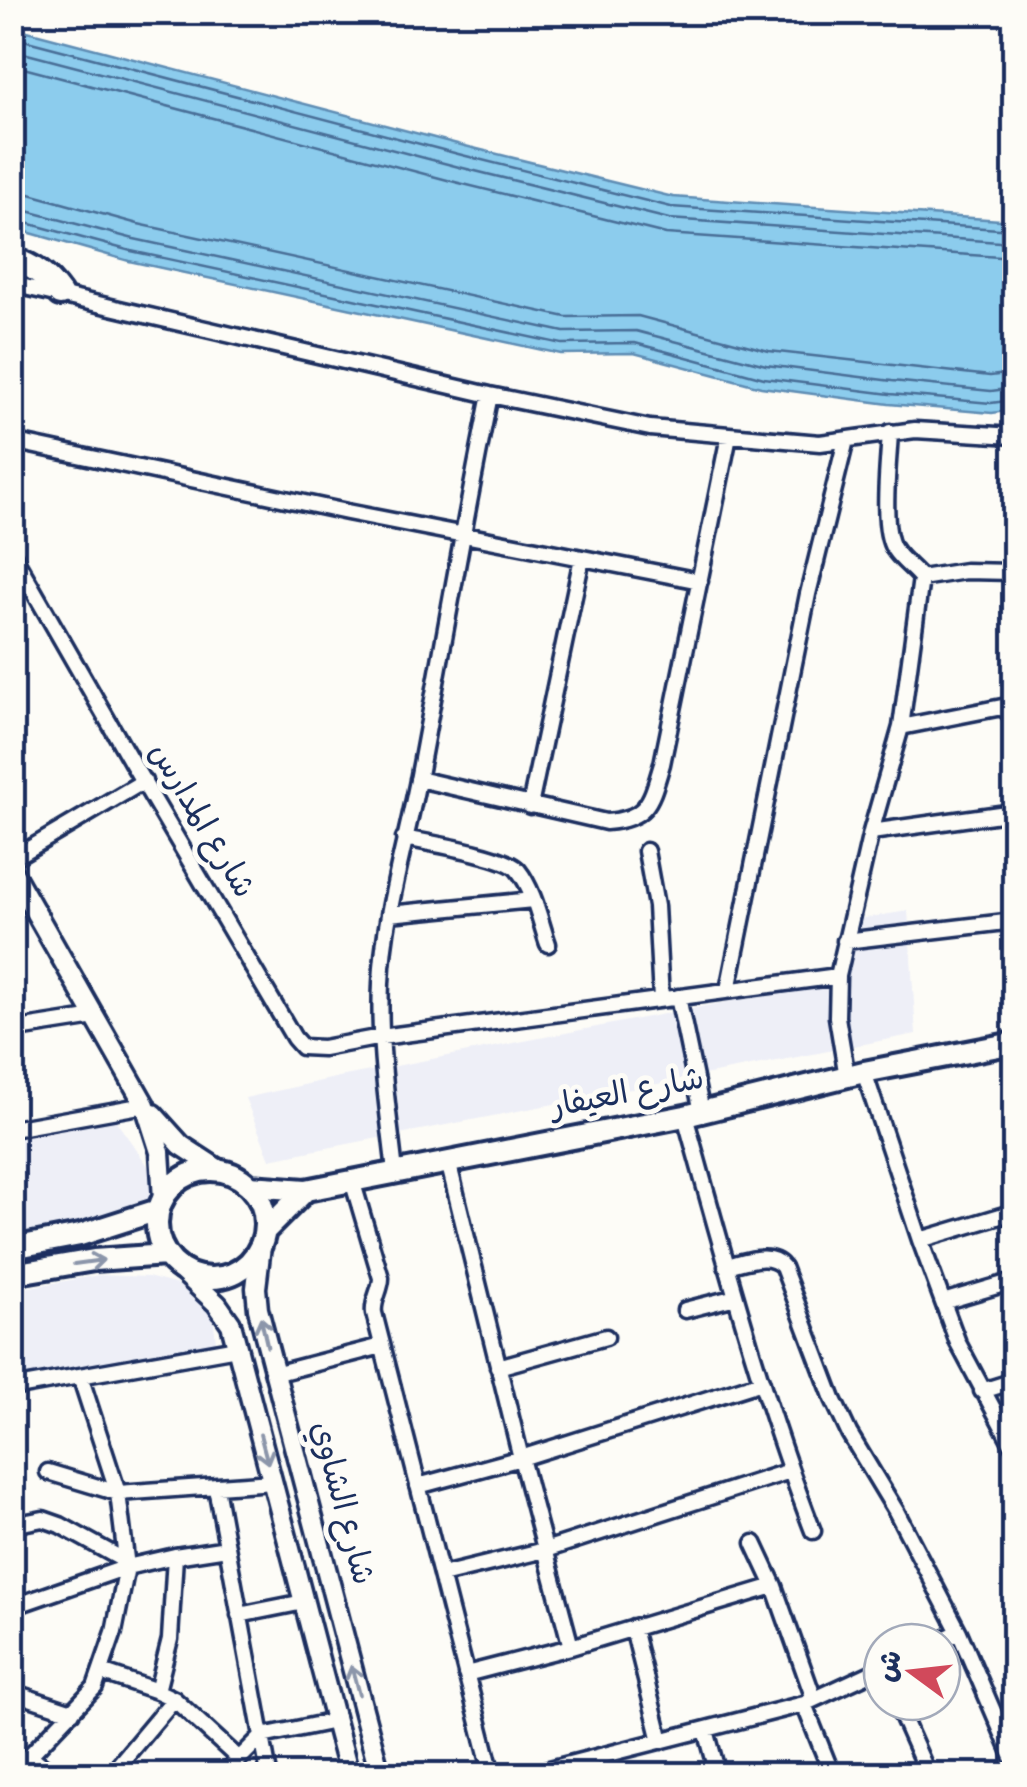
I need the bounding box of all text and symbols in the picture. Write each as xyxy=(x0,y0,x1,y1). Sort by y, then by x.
street label: شارع المدارس xyxy=(138,737,260,907)
street label: شارع العيفار xyxy=(545,1063,708,1130)
one-way arrow xyxy=(72,1252,105,1270)
one-way arrow xyxy=(254,1317,272,1349)
street label: شارع الشاوي xyxy=(299,1418,379,1590)
one-way arrow xyxy=(256,1432,275,1464)
north arrow xyxy=(862,1622,962,1722)
text: ش xyxy=(872,1648,912,1686)
one-way arrow xyxy=(344,1665,363,1696)

